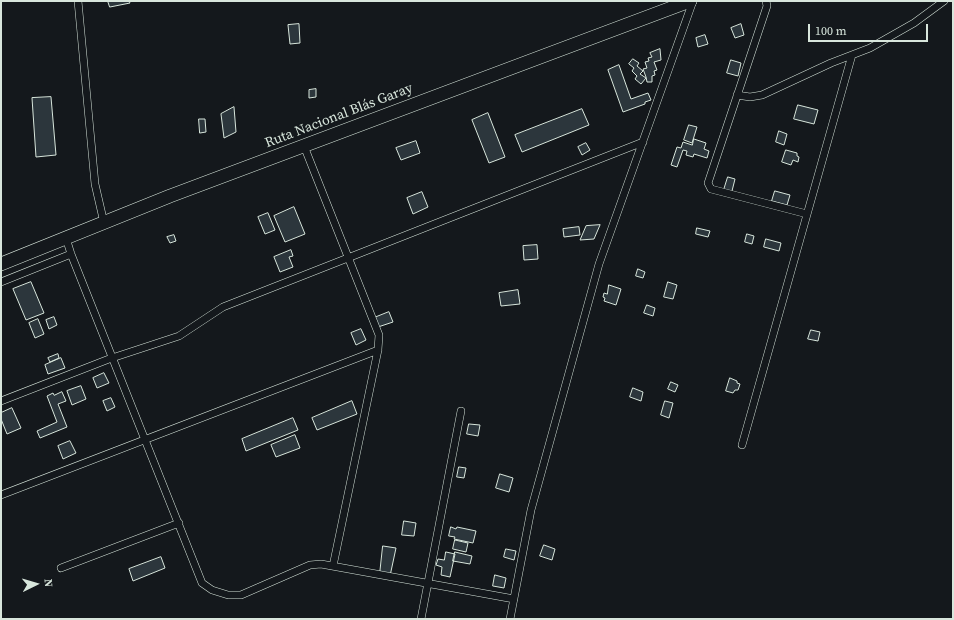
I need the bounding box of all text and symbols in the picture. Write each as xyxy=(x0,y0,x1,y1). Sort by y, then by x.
scale bar xyxy=(810,16,930,42)
text: 100 m xyxy=(815,23,847,39)
street label: Ruta Nacional Blás Garay xyxy=(263,80,415,152)
north arrow xyxy=(16,564,56,604)
text: N xyxy=(41,578,56,588)

